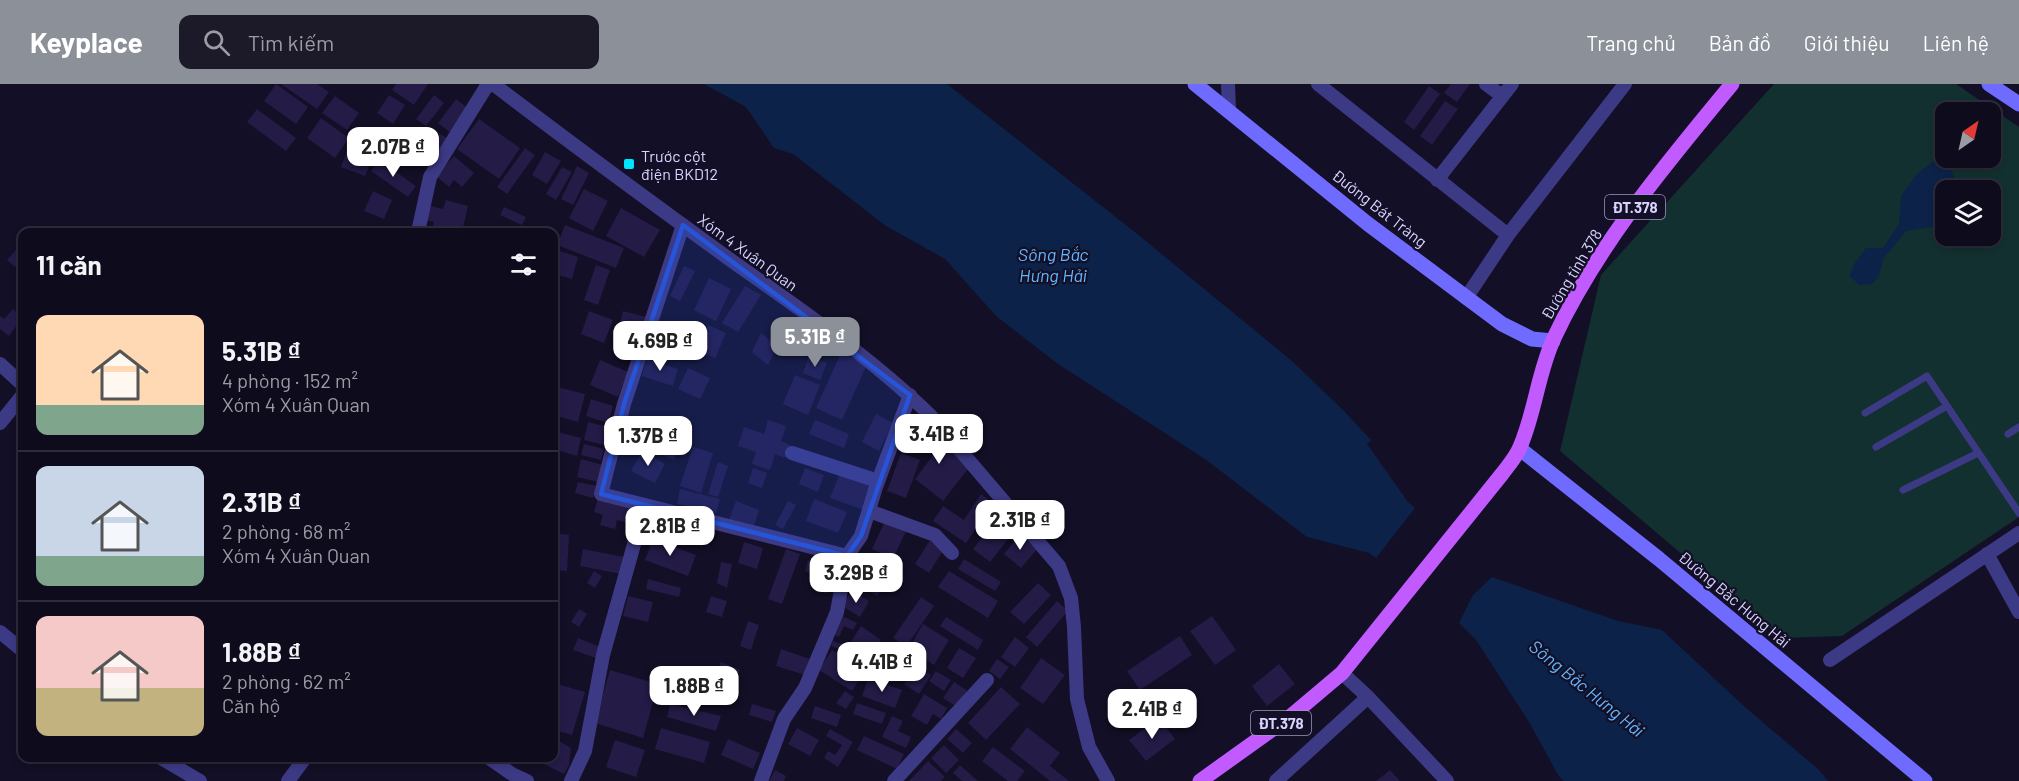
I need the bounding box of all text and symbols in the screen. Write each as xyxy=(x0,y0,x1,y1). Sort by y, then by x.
search box xyxy=(179,15,599,69)
text: Keyplace xyxy=(30,25,143,59)
icon: search xyxy=(200,26,233,59)
text: Tìm kiếm xyxy=(248,29,334,55)
text: Trang chủ xyxy=(1586,30,1676,55)
text: Bản đồ xyxy=(1709,30,1771,55)
text: Giới thiệu xyxy=(1804,30,1890,55)
text: Liên hệ xyxy=(1923,30,1989,55)
north arrow xyxy=(1935,102,2001,168)
map controls xyxy=(1935,102,2001,246)
pin: 2.07B ₫ xyxy=(338,127,448,178)
text: 2.07B ₫ xyxy=(361,134,425,158)
place label: Trước cột điện BKD12 xyxy=(641,146,718,183)
marker: Trước cột điện BKD12 xyxy=(622,157,636,171)
street label: Đường Bát Tràng xyxy=(1329,165,1431,251)
button: layers xyxy=(1935,180,2001,246)
road number: ĐT.378 xyxy=(1605,195,1665,219)
street label: Xóm 4 Xuân Quan xyxy=(694,209,802,295)
street label: Đường tỉnh 378 xyxy=(1537,225,1605,323)
water label: Sông Bắc Hưng Hải xyxy=(1018,243,1088,286)
icon: filters xyxy=(507,248,540,281)
text: 11 căn xyxy=(36,249,102,280)
pin: 5.31B ₫ xyxy=(760,317,870,368)
pin: 4.69B ₫ xyxy=(605,321,715,372)
text: 5.31B ₫ xyxy=(785,324,845,348)
text: 4.69B ₫ xyxy=(627,328,693,352)
text: 5.31B ₫ xyxy=(222,335,301,366)
icon: home xyxy=(84,339,156,411)
text: 4 phòng · 152 m² xyxy=(222,368,358,392)
text: Xóm 4 Xuân Quan xyxy=(222,392,370,416)
pin: 3.41B ₫ xyxy=(884,414,994,465)
pin: 1.37B ₫ xyxy=(593,416,703,467)
text: 3.41B ₫ xyxy=(909,421,969,445)
text: 1.37B ₫ xyxy=(618,423,678,447)
text: 2.31B ₫ xyxy=(222,486,301,517)
icon: home xyxy=(84,490,156,562)
pin: 2.31B ₫ xyxy=(965,500,1075,551)
pin: 2.81B ₫ xyxy=(615,506,725,557)
text: 2.31B ₫ xyxy=(989,507,1051,531)
text: 2.81B ₫ xyxy=(640,513,700,537)
text: 2 phòng · 68 m² xyxy=(222,519,351,543)
text: Xóm 4 Xuân Quan xyxy=(222,543,370,567)
street label: Đường Bắc Hưng Hải xyxy=(1675,547,1795,651)
pin: 3.29B ₫ xyxy=(801,553,911,604)
text: 3.29B ₫ xyxy=(824,560,888,584)
water label: Sông Bắc Hưng Hải xyxy=(1525,635,1649,742)
text: 1.88B ₫ xyxy=(222,636,301,667)
icon: home xyxy=(84,640,156,712)
pin: 4.41B ₫ xyxy=(827,642,937,693)
text: 4.41B ₫ xyxy=(851,649,913,673)
pin: 1.88B ₫ xyxy=(639,666,749,717)
text: 2 phòng · 62 m² xyxy=(222,669,351,693)
text: 1.88B ₫ xyxy=(664,673,724,697)
pin: 2.41B ₫ xyxy=(1097,689,1207,740)
text: Căn hộ xyxy=(222,693,280,717)
text: 2.41B ₫ xyxy=(1122,696,1182,720)
road number: ĐT.378 xyxy=(1251,711,1311,735)

